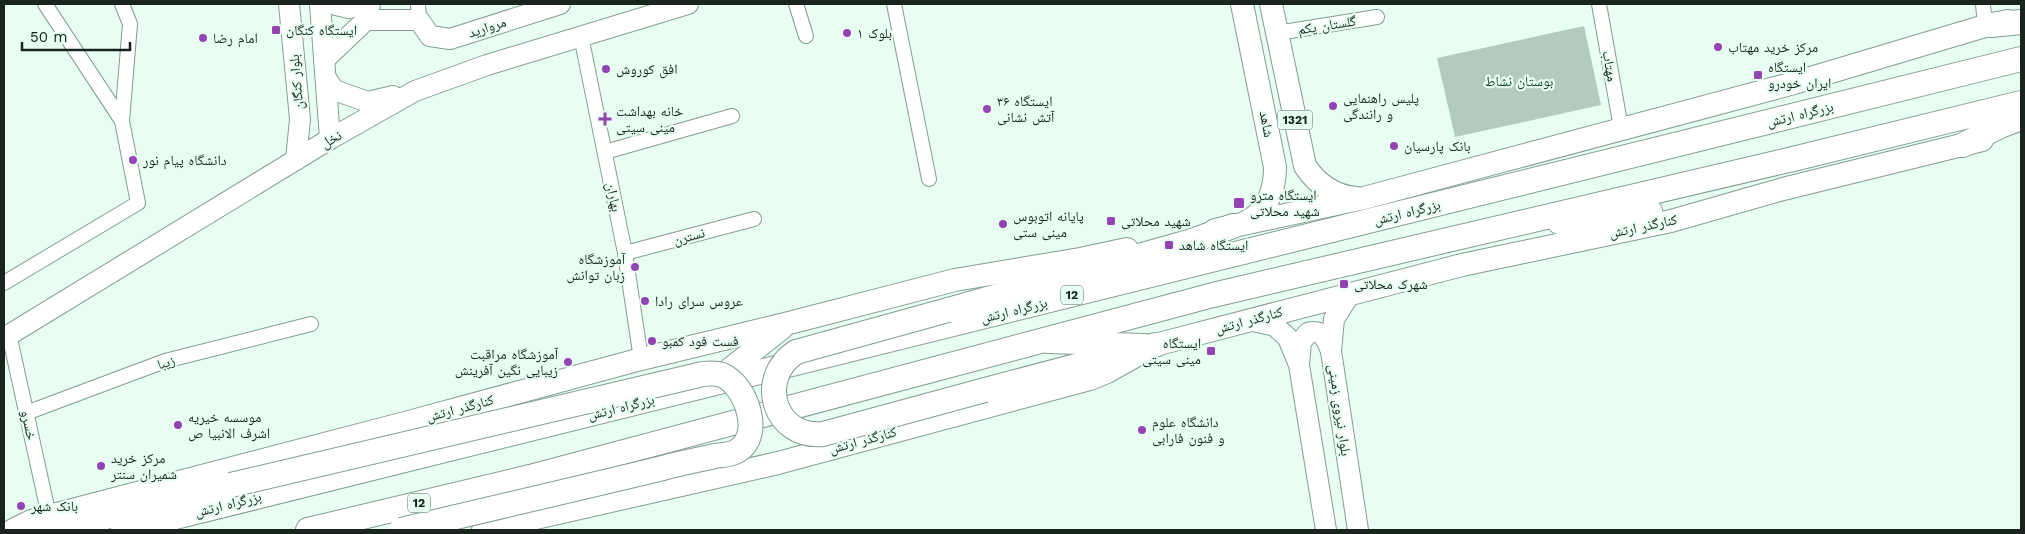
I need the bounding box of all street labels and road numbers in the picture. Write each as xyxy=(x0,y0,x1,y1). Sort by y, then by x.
street label: گلستان یکم xyxy=(1297,12,1358,39)
street label: مروارید xyxy=(466,13,508,42)
street label: مهتاب xyxy=(1599,49,1621,83)
street label: بلوار کنگان xyxy=(286,53,307,110)
street label: بزرگراه ارتش xyxy=(1765,98,1835,131)
street label: شاهد xyxy=(1257,109,1277,139)
road number: 1321 xyxy=(1278,110,1312,130)
street label: نخل xyxy=(318,127,345,152)
street label: بهاران xyxy=(602,181,625,214)
street label: بزرگراه ارتش xyxy=(1372,196,1442,229)
street label: کنارگذر ارتش xyxy=(1607,211,1679,242)
street label: نسترن xyxy=(671,224,707,249)
road number: 12 xyxy=(1061,286,1083,304)
street label: بزرگراه ارتش xyxy=(979,294,1049,327)
street label: کنارگذر ارتش xyxy=(1213,303,1285,338)
street label: زیبا xyxy=(155,352,177,373)
street label: بلوار نیروی زمینی xyxy=(1325,363,1354,457)
street label: کنارگذر ارتش xyxy=(424,391,496,426)
street label: بزرگراه ارتش xyxy=(586,391,656,424)
street label: خسرو xyxy=(17,408,40,442)
street label: کنارگذر ارتش xyxy=(827,423,899,458)
street label: بزرگراه ارتش xyxy=(193,488,263,521)
road number: 12 xyxy=(408,493,430,512)

